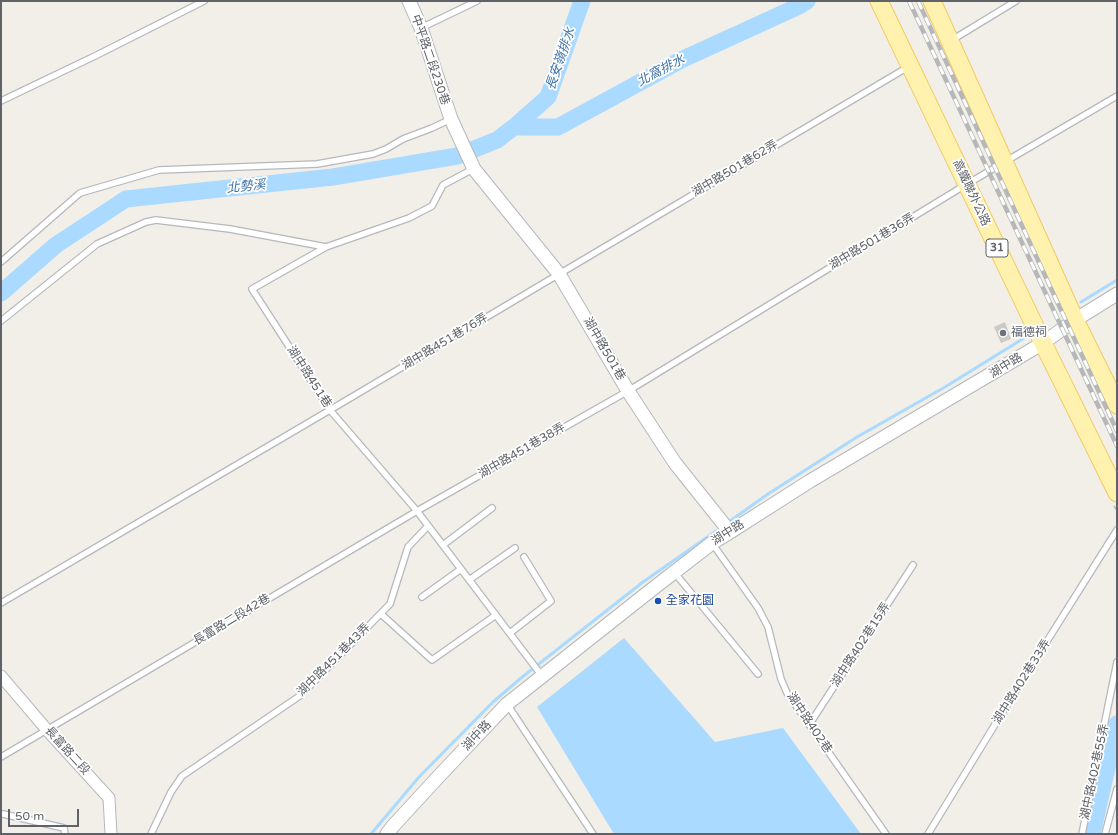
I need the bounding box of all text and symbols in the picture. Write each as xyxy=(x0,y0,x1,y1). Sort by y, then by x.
street label: 中平路二段230巷 xyxy=(408,13,452,107)
water label: 長安嶺排水 xyxy=(543,26,579,92)
water label: 北窩排水 xyxy=(634,52,688,90)
street label: 湖中路501巷62弄 xyxy=(689,138,781,200)
street label: 高鐵聯外公路 xyxy=(949,157,993,229)
water label: 北勢溪 xyxy=(226,177,266,197)
street label: 湖中路501巷36弄 xyxy=(826,211,918,273)
road number: 31 xyxy=(986,239,1008,257)
street label: 湖中路451巷76弄 xyxy=(399,311,491,373)
street label: 湖中路501巷 xyxy=(580,315,628,383)
place label: 福德祠 xyxy=(1011,326,1047,340)
marker: 福德祠 xyxy=(998,328,1008,338)
street label: 湖中路451巷 xyxy=(284,343,334,411)
street label: 湖中路 xyxy=(987,351,1025,381)
street label: 湖中路451巷38弄 xyxy=(476,420,568,482)
street label: 湖中路 xyxy=(709,517,747,549)
street label: 長富路二段42巷 xyxy=(191,591,273,649)
place label: 全家花園 xyxy=(666,594,714,608)
marker: 全家花園 xyxy=(653,596,663,606)
street label: 湖中路402巷15弄 xyxy=(828,600,894,690)
street label: 湖中路451巷43弄 xyxy=(294,620,374,700)
street label: 湖中路402巷33弄 xyxy=(990,637,1054,727)
street label: 湖中路402巷 xyxy=(783,690,835,756)
street label: 湖中路 xyxy=(459,718,495,754)
street label: 湖中路402巷55弄 xyxy=(1078,723,1112,821)
street label: 長富路二段 xyxy=(42,724,92,778)
scale bar xyxy=(10,801,81,827)
text: 50 m xyxy=(15,809,44,823)

